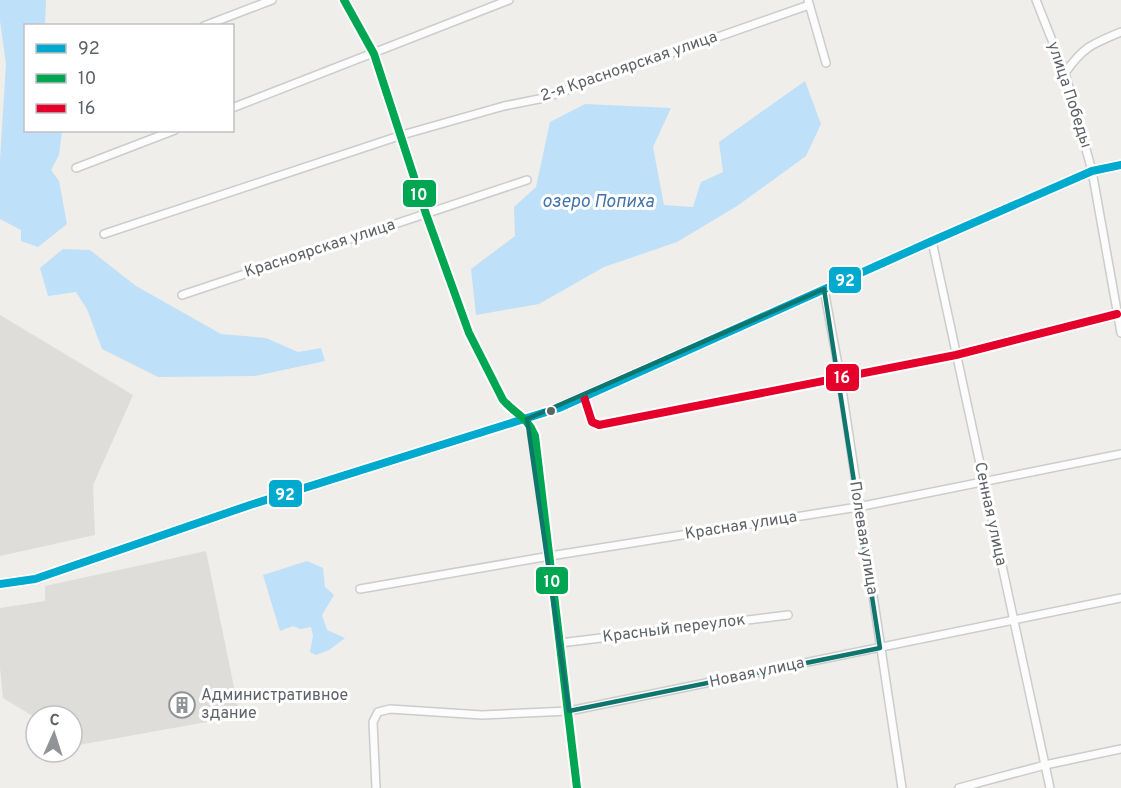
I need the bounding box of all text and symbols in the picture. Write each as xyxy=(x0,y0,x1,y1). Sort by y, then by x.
legend xyxy=(24,24,234,132)
street label: 2-я Красноярская улица xyxy=(538,27,720,107)
text: 92 xyxy=(78,38,100,61)
street label: улица Победы xyxy=(1042,39,1096,151)
text: 10 xyxy=(78,68,96,91)
text: 16 xyxy=(78,98,95,121)
line badge: 10 xyxy=(402,179,437,208)
text: 10 xyxy=(411,186,427,206)
water label: озеро Попиха xyxy=(542,191,655,214)
street label: Красноярская улица xyxy=(242,215,398,283)
line badge: 92 xyxy=(828,266,862,294)
text: 92 xyxy=(835,272,855,292)
line badge: 16 xyxy=(825,363,860,392)
text: 16 xyxy=(834,369,850,389)
unlabelled marker xyxy=(545,405,557,417)
street label: Сенная улица xyxy=(969,460,1011,568)
line badge: 92 xyxy=(268,479,303,508)
street label: Полевая улица xyxy=(844,480,882,596)
text: 92 xyxy=(275,486,295,506)
street label: Красная улица xyxy=(684,507,798,545)
line badge: 10 xyxy=(535,566,569,595)
text: 10 xyxy=(544,573,560,593)
street label: Красный переулок xyxy=(601,610,747,648)
street label: Новая улица xyxy=(708,653,806,693)
place label: Административное здание xyxy=(201,686,348,724)
building icon: Административное здание xyxy=(167,690,197,720)
north arrow xyxy=(24,704,84,764)
text: С xyxy=(49,711,60,731)

